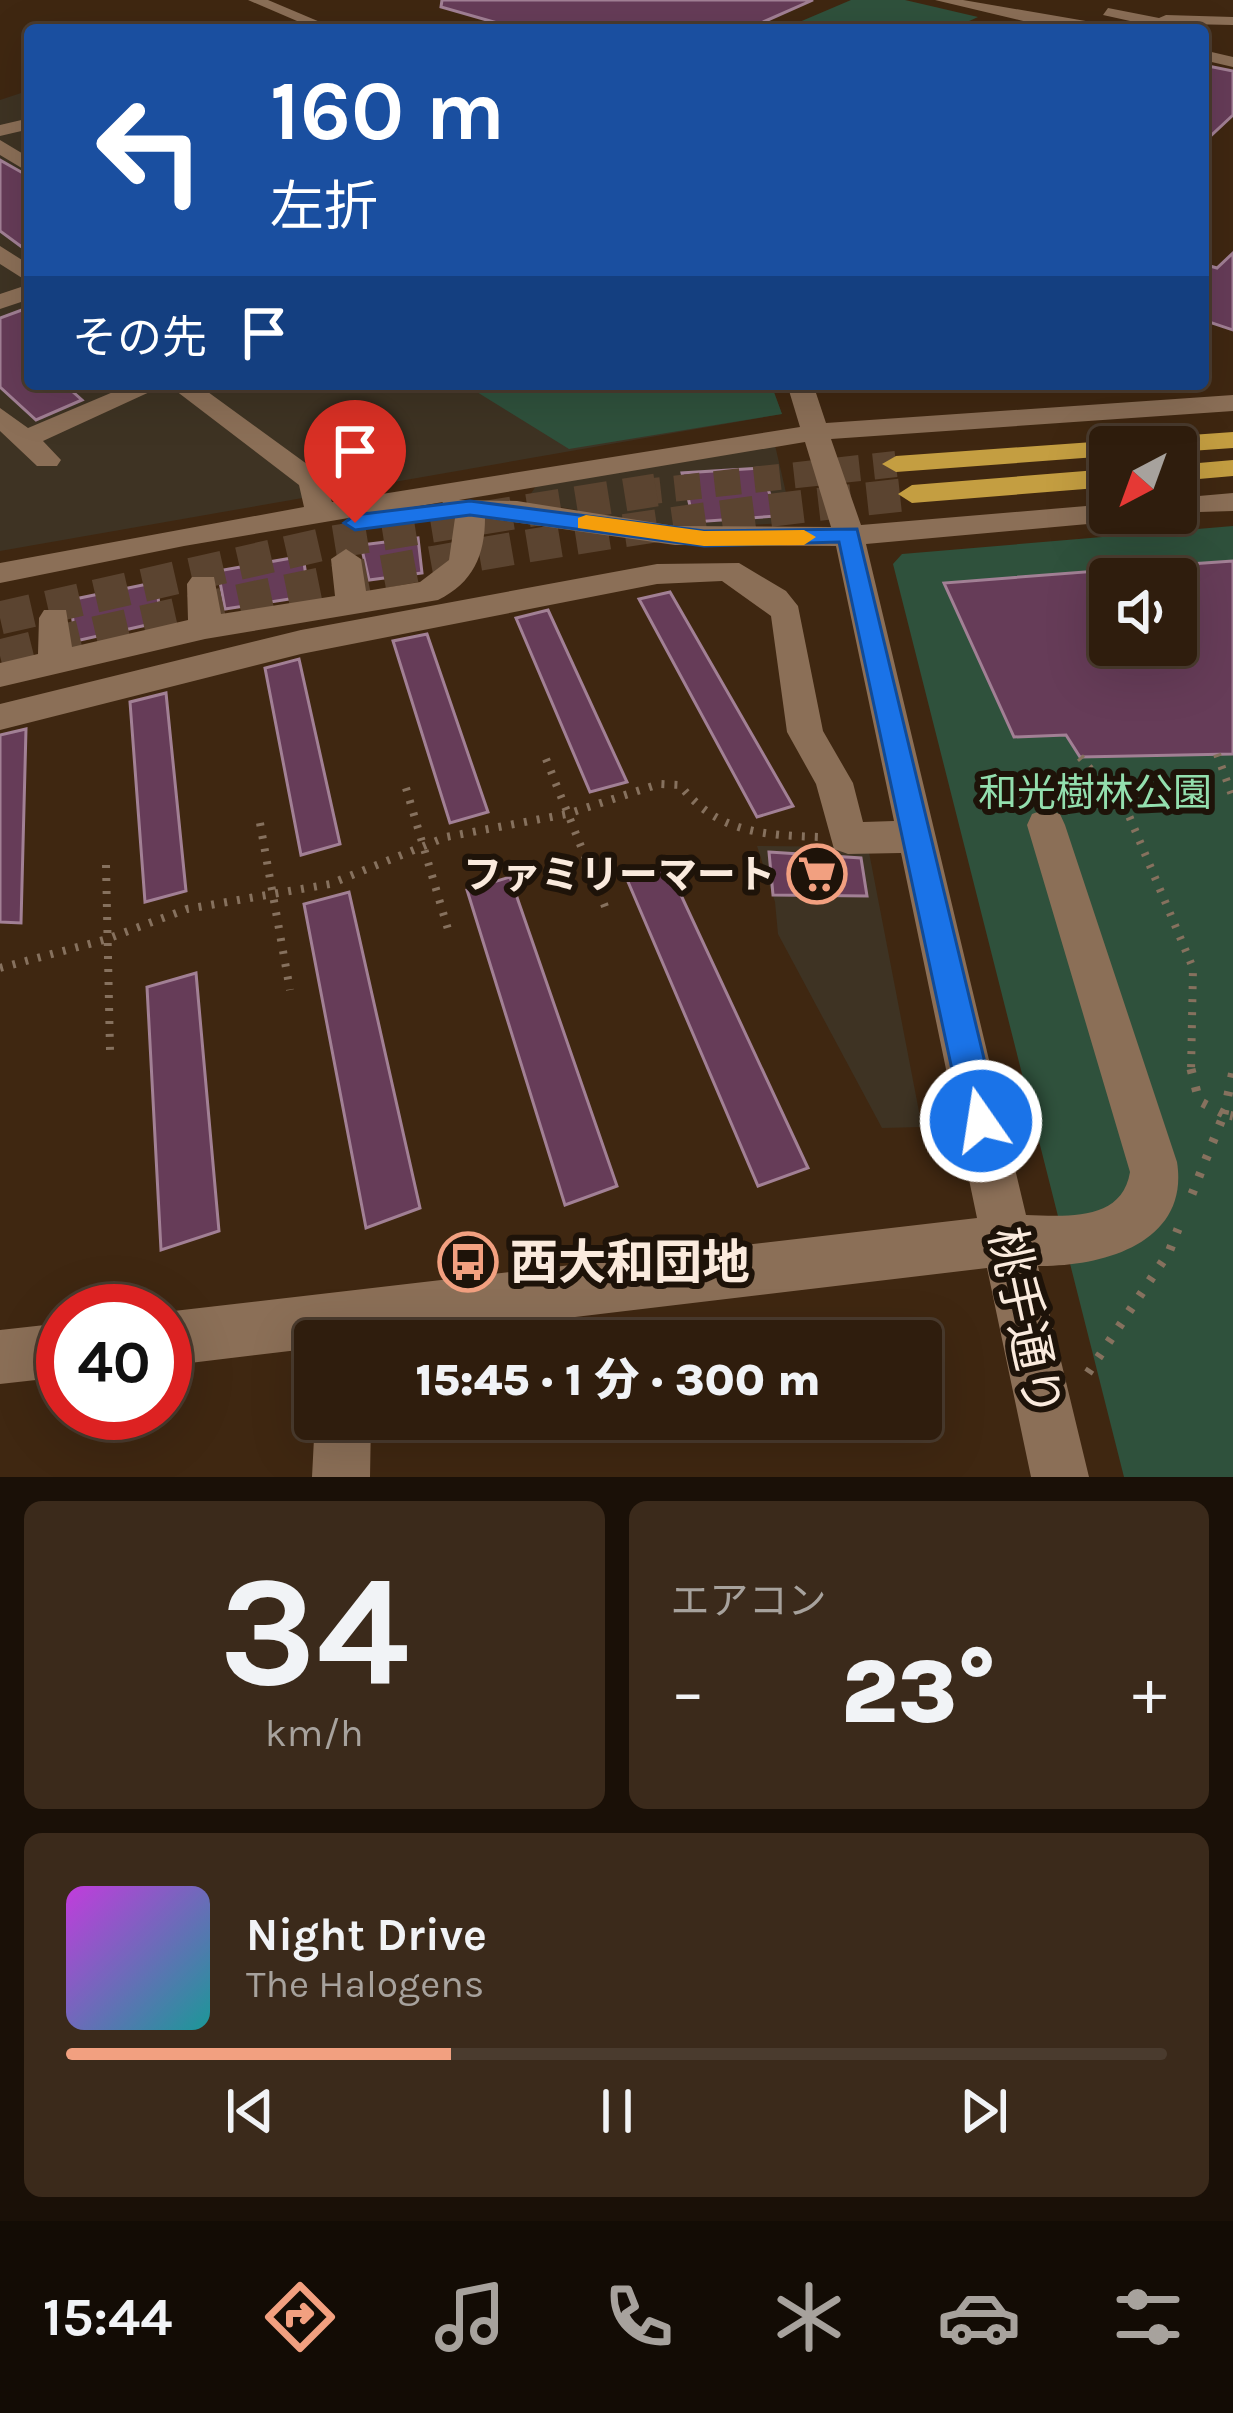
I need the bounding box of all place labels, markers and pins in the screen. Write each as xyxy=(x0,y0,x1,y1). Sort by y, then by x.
pin xyxy=(304,400,406,523)
supermarket icon: ファミリーマート xyxy=(786,843,848,905)
place label: ファミリーマート xyxy=(463,852,775,898)
bus stop icon: 西大和団地 xyxy=(437,1231,499,1293)
place label: 西大和団地 xyxy=(510,1235,750,1291)

